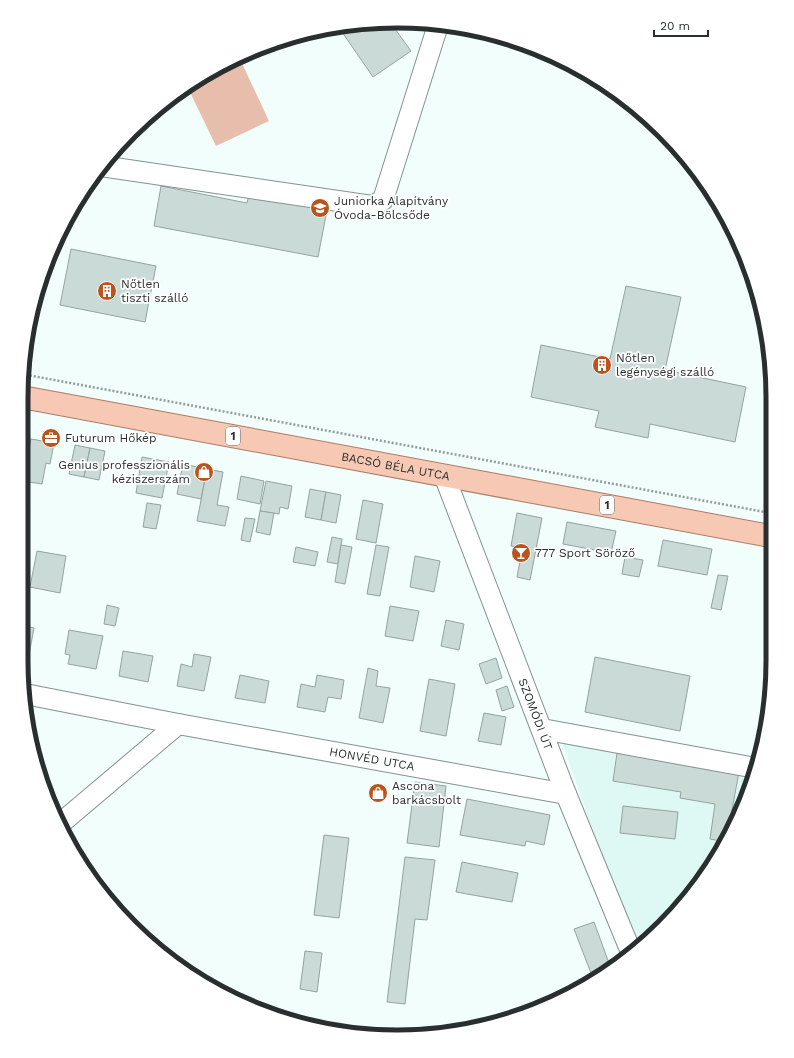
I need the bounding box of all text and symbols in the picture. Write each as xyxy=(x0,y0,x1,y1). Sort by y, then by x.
scale bar xyxy=(654,12,708,38)
text: 20 m xyxy=(660,19,690,33)
place label: Juniorka Alapítvány Óvoda-Bölcsőde xyxy=(334,194,449,222)
school or university icon: Juniorka Alapítvány Óvoda-Bölcsőde xyxy=(309,197,331,219)
place label: Nőtlen tiszti szálló xyxy=(121,277,188,305)
building icon: Nőtlen tiszti szálló xyxy=(96,280,118,302)
place label: Nőtlen legénységi szálló xyxy=(616,351,714,379)
building icon: Nőtlen legénységi szálló xyxy=(591,354,613,376)
office icon: Futurum Hőkép xyxy=(40,427,62,449)
road number: 1 xyxy=(226,427,240,445)
place label: Futurum Hőkép xyxy=(65,431,156,445)
street label: BACSÓ BÉLA UTCA xyxy=(340,449,451,483)
place label: Genius professzionális kéziszerszám xyxy=(58,458,190,486)
shop icon: Genius professzionális kéziszerszám xyxy=(193,461,215,483)
road number: 1 xyxy=(600,496,614,514)
bar icon: 777 Sport Söröző xyxy=(510,542,532,564)
place label: 777 Sport Söröző xyxy=(535,546,635,560)
street label: SZOMÓDI ÚT xyxy=(515,676,555,752)
street label: HONVÉD UTCA xyxy=(328,744,416,774)
place label: Ascona barkácsbolt xyxy=(392,779,461,807)
shop icon: Ascona barkácsbolt xyxy=(367,782,389,804)

